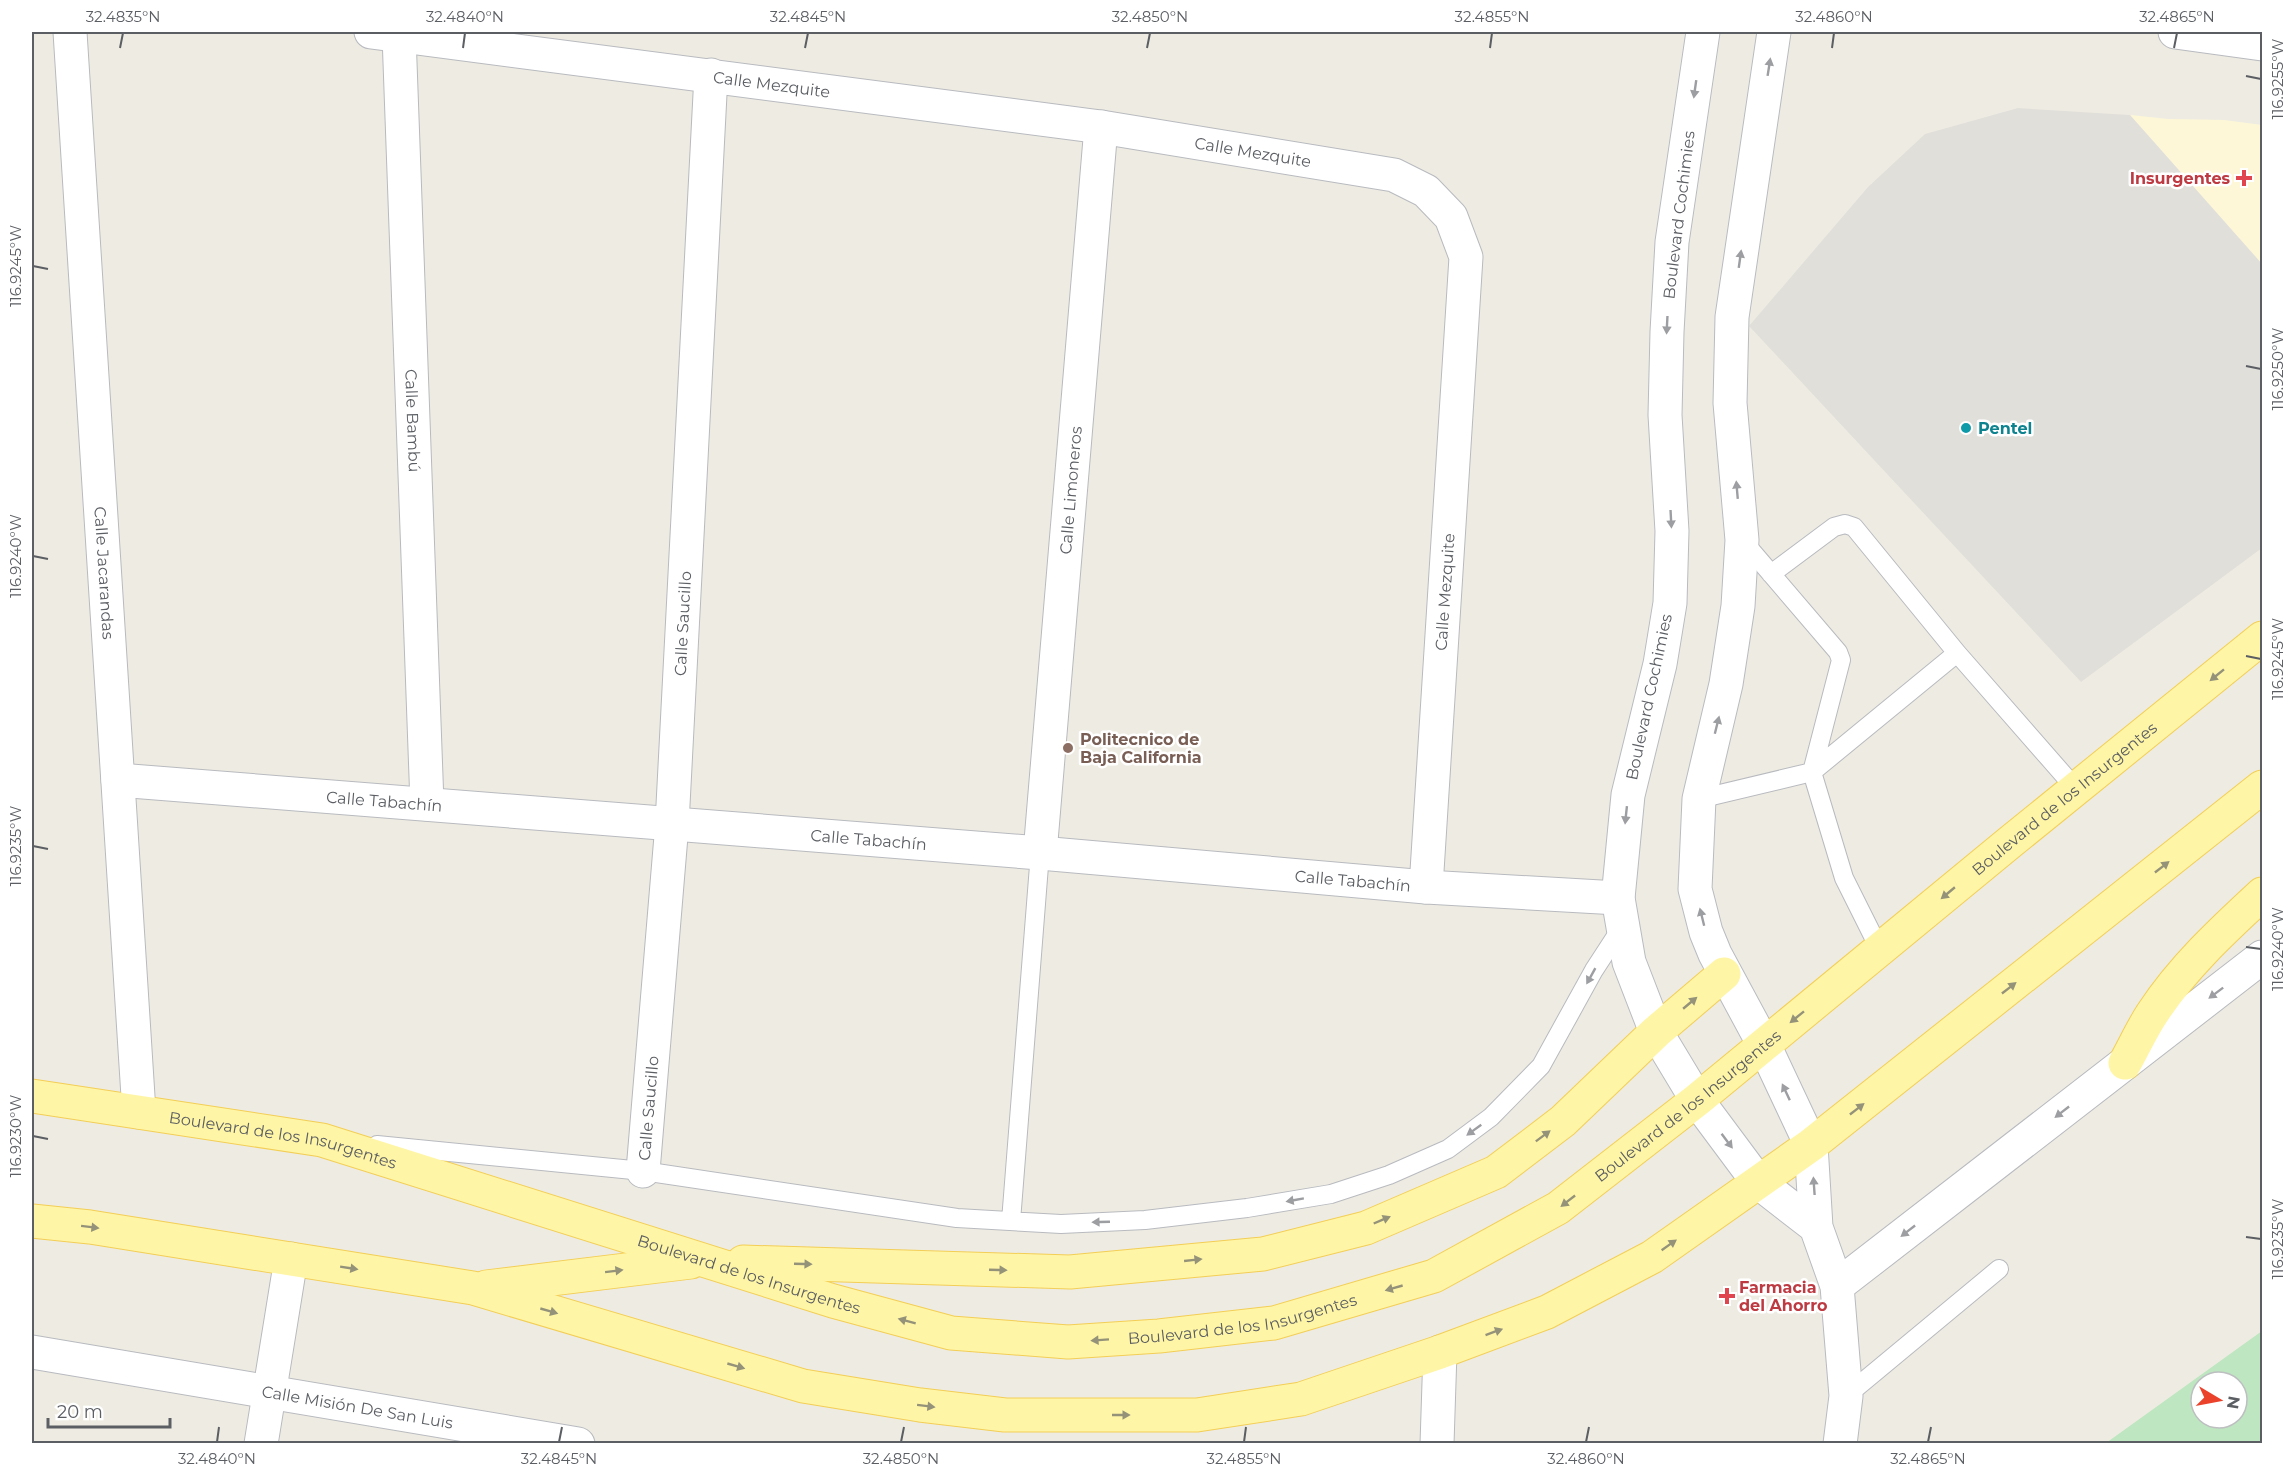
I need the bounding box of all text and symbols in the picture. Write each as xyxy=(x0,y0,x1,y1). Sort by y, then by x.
text: 32.4835°N xyxy=(86,7,160,26)
text: 32.4840°N xyxy=(426,7,504,26)
text: 32.4845°N xyxy=(770,7,846,26)
text: 32.4850°N xyxy=(1112,7,1188,26)
text: 32.4855°N xyxy=(1455,7,1529,26)
text: 32.4860°N xyxy=(1795,7,1873,26)
text: 32.4865°N xyxy=(2139,7,2215,26)
text: 116.9255°W xyxy=(2268,38,2287,120)
one-way arrow xyxy=(1765,57,1774,76)
street label: Calle Mezquite xyxy=(712,67,831,101)
one-way arrow xyxy=(1690,80,1699,99)
street label: Boulevard Cochimies xyxy=(1659,130,1699,300)
street label: Calle Mezquite xyxy=(1193,133,1312,171)
place label: Insurgentes xyxy=(2130,169,2231,188)
marker: Insurgentes xyxy=(2235,169,2253,187)
text: 116.9245°W xyxy=(6,225,25,307)
one-way arrow xyxy=(1736,250,1745,269)
one-way arrow xyxy=(1663,315,1672,334)
text: 116.9250°W xyxy=(2268,327,2287,410)
street label: Calle Bambú xyxy=(402,369,424,473)
place label: Pentel xyxy=(1978,419,2032,438)
marker: Pentel xyxy=(1959,421,1973,435)
street label: Calle Limoneros xyxy=(1056,425,1085,555)
one-way arrow xyxy=(1732,481,1742,500)
street label: Calle Jacarandas xyxy=(91,506,118,640)
one-way arrow xyxy=(1667,510,1676,529)
text: 116.9240°W xyxy=(6,514,25,598)
street label: Calle Mezquite xyxy=(1431,533,1459,651)
street label: Calle Saucillo xyxy=(670,570,695,676)
street label: Boulevard Cochimies xyxy=(1622,612,1676,782)
text: 116.9245°W xyxy=(2268,618,2287,700)
one-way arrow xyxy=(2209,668,2225,681)
one-way arrow xyxy=(1712,716,1722,734)
street label: Boulevard de los Insurgentes xyxy=(1968,718,2161,879)
place label: Politecnico de Baja California xyxy=(1080,730,1202,767)
marker: Politecnico de Baja California xyxy=(1061,741,1075,755)
street label: Calle Tabachín xyxy=(325,787,443,815)
text: 116.9235°W xyxy=(6,805,25,886)
one-way arrow xyxy=(1621,805,1631,824)
street label: Calle Tabachín xyxy=(810,825,927,854)
one-way arrow xyxy=(2154,860,2170,873)
street label: Calle Tabachín xyxy=(1294,866,1412,895)
one-way arrow xyxy=(1940,887,1956,900)
text: 116.9240°W xyxy=(2268,907,2287,991)
one-way arrow xyxy=(1697,908,1707,926)
one-way arrow xyxy=(1586,968,1596,985)
one-way arrow xyxy=(2002,982,2017,994)
one-way arrow xyxy=(2208,986,2224,999)
one-way arrow xyxy=(1682,997,1697,1010)
one-way arrow xyxy=(1790,1010,1805,1023)
street label: Boulevard de los Insurgentes xyxy=(1591,1026,1785,1185)
street label: Calle Saucillo xyxy=(634,1055,662,1161)
one-way arrow xyxy=(1781,1084,1790,1101)
text: 116.9230°W xyxy=(6,1094,25,1177)
one-way arrow xyxy=(1849,1103,1864,1116)
one-way arrow xyxy=(2054,1106,2070,1119)
street label: Boulevard de los Insurgentes xyxy=(168,1107,399,1173)
one-way arrow xyxy=(1467,1123,1482,1135)
one-way arrow xyxy=(1534,1130,1550,1142)
one-way arrow xyxy=(1721,1134,1733,1149)
one-way arrow xyxy=(1809,1177,1818,1196)
one-way arrow xyxy=(1560,1194,1576,1207)
one-way arrow xyxy=(1285,1195,1304,1204)
text: 116.9235°W xyxy=(2268,1198,2287,1279)
one-way arrow xyxy=(1374,1216,1391,1225)
one-way arrow xyxy=(1092,1218,1111,1227)
one-way arrow xyxy=(80,1223,99,1232)
one-way arrow xyxy=(1900,1225,1915,1237)
street label: Boulevard de los Insurgentes xyxy=(635,1231,863,1318)
one-way arrow xyxy=(1661,1240,1676,1252)
one-way arrow xyxy=(1183,1256,1202,1265)
one-way arrow xyxy=(794,1259,813,1268)
one-way arrow xyxy=(339,1264,358,1273)
one-way arrow xyxy=(989,1265,1008,1275)
one-way arrow xyxy=(605,1266,624,1276)
place label: Farmacia del Ahorro xyxy=(1739,1278,1827,1315)
one-way arrow xyxy=(1385,1284,1403,1293)
marker: Farmacia del Ahorro xyxy=(1720,1289,1734,1303)
street label: Boulevard de los Insurgentes xyxy=(1127,1290,1359,1348)
one-way arrow xyxy=(540,1307,558,1316)
one-way arrow xyxy=(898,1316,916,1325)
one-way arrow xyxy=(1486,1326,1504,1336)
one-way arrow xyxy=(1091,1335,1110,1344)
one-way arrow xyxy=(727,1362,745,1371)
north arrow xyxy=(2189,1370,2249,1430)
street label: Calle Misión De San Luis xyxy=(260,1381,455,1432)
scale bar xyxy=(48,1391,170,1429)
text: N xyxy=(2223,1394,2244,1411)
text: 20 m xyxy=(57,1401,103,1423)
one-way arrow xyxy=(917,1401,936,1410)
one-way arrow xyxy=(1111,1410,1130,1420)
text: 32.4840°N xyxy=(178,1449,256,1468)
text: 32.4845°N xyxy=(521,1449,597,1468)
text: 32.4850°N xyxy=(863,1449,939,1468)
text: 32.4855°N xyxy=(1207,1449,1281,1468)
text: 32.4860°N xyxy=(1547,1449,1625,1468)
text: 32.4865°N xyxy=(1890,1449,1966,1468)

